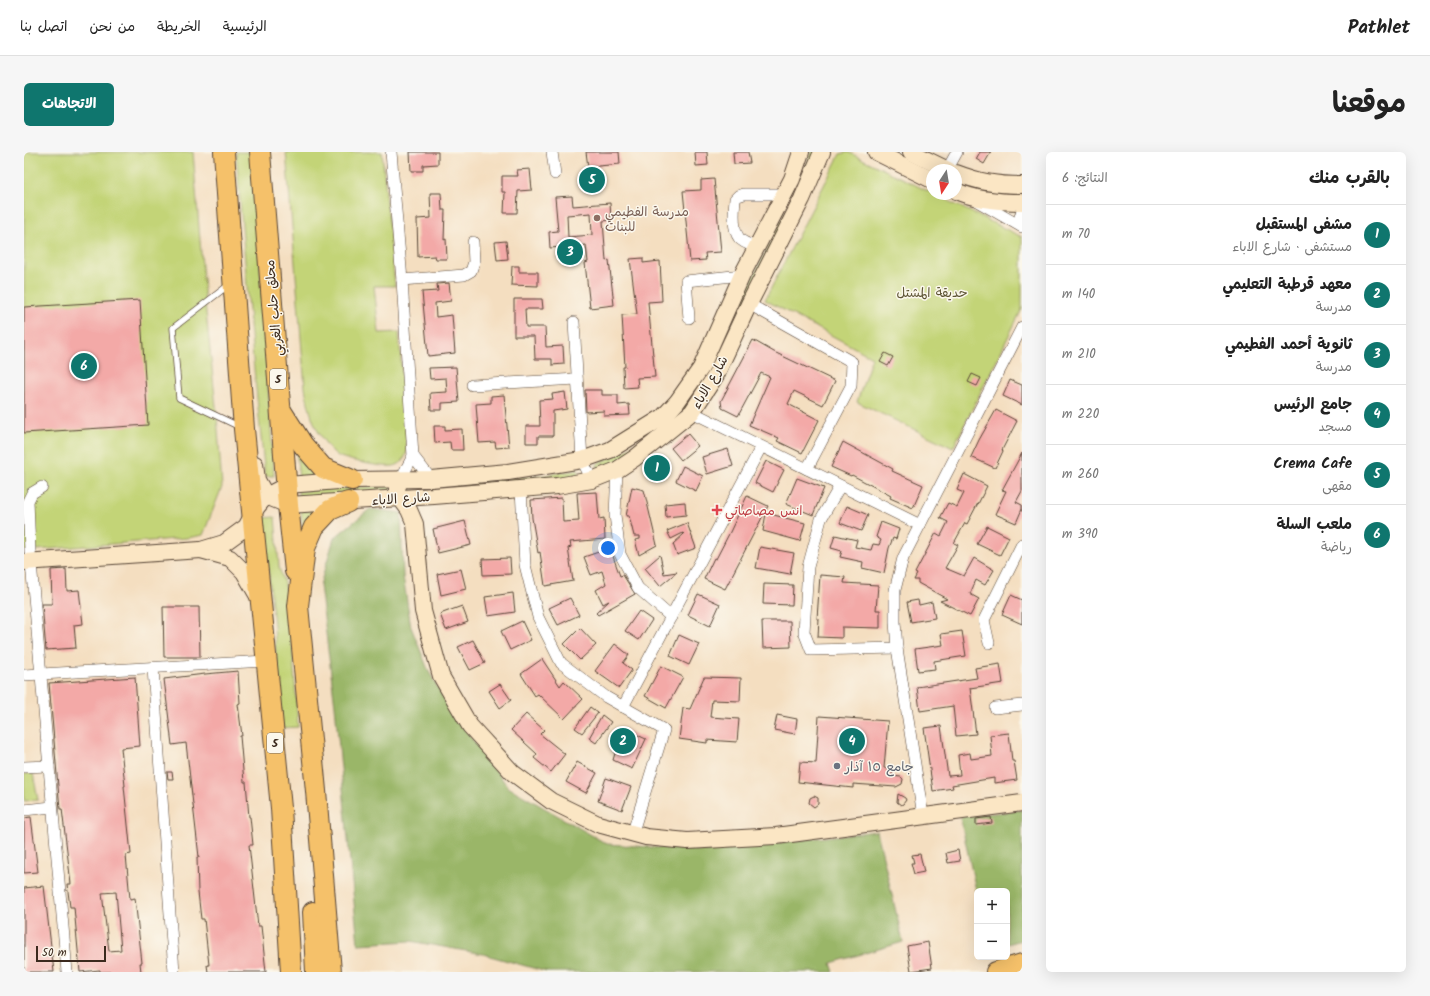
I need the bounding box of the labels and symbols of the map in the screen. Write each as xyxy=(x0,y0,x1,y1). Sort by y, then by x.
north arrow xyxy=(926,164,962,200)
pin: 5 xyxy=(579,165,605,195)
place label: مدرسة الفطيمي للبنات xyxy=(605,202,689,238)
marker: مدرسة الفطيمي للبنات xyxy=(592,213,602,223)
pin: 3 xyxy=(557,237,583,267)
street label: محلق حلب الغربي xyxy=(260,259,289,357)
park label: حديقة المشتل xyxy=(896,283,968,304)
pin: 6 xyxy=(71,351,97,381)
street label: شارع الاباء xyxy=(687,352,734,413)
road number: 5 xyxy=(270,369,286,389)
pin: 1 xyxy=(644,453,670,483)
street label: شارع الاباء xyxy=(371,487,431,512)
place label: انس مصاصاتي xyxy=(725,501,803,522)
marker: انس مصاصاتي xyxy=(712,505,722,515)
your location xyxy=(598,538,618,558)
pin: 2 xyxy=(610,726,636,756)
pin: 4 xyxy=(839,726,865,756)
road number: 5 xyxy=(267,733,283,753)
place label: جامع ١٥ آذار xyxy=(844,757,914,778)
marker: جامع ١٥ آذار xyxy=(832,761,842,771)
scale bar xyxy=(36,944,106,963)

